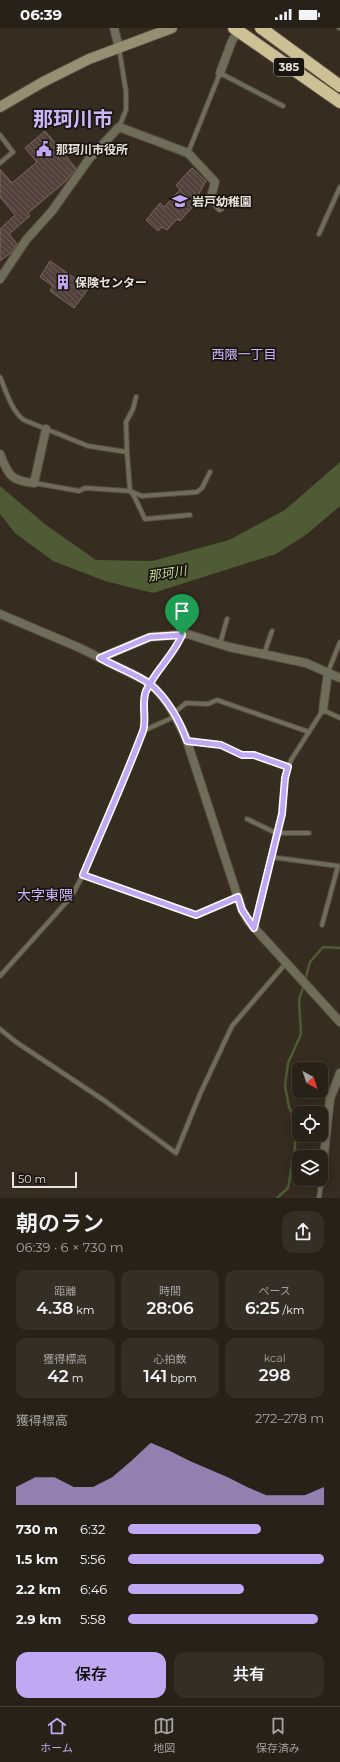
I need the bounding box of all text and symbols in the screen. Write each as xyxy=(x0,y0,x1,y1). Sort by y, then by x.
text: 06:39 xyxy=(20,5,62,24)
road number: 385 xyxy=(274,58,304,76)
district label: 那珂川市 xyxy=(33,107,113,131)
public building icon: 那珂川市役所 xyxy=(35,140,53,158)
place label: 那珂川市役所 xyxy=(56,142,128,157)
school or university icon: 岩戸幼稚園 xyxy=(171,192,189,210)
place label: 岩戸幼稚園 xyxy=(192,194,252,209)
building icon: 保険センター xyxy=(54,273,72,291)
place label: 保険センター xyxy=(75,275,147,290)
district label: 西隈一丁目 xyxy=(211,346,277,362)
water label: 那珂川 xyxy=(146,562,189,584)
pin xyxy=(165,594,199,635)
icon: arrive xyxy=(171,600,193,622)
district label: 大字東隈 xyxy=(17,886,73,904)
north arrow xyxy=(292,1062,328,1098)
map controls xyxy=(292,1062,328,1186)
button: locate xyxy=(292,1106,328,1142)
button: layers xyxy=(292,1150,328,1186)
scale bar xyxy=(12,1170,77,1189)
text: 50 m xyxy=(18,1172,46,1186)
text: 朝のラン xyxy=(16,1210,104,1237)
button: share xyxy=(282,1211,324,1253)
text: 06:39 · 6 × 730 m xyxy=(16,1239,124,1255)
text: 距離 xyxy=(54,1284,76,1298)
text: 時間 xyxy=(159,1284,181,1298)
text: ペース xyxy=(258,1284,291,1298)
text: 4.38 xyxy=(36,1298,73,1318)
text: 28:06 xyxy=(146,1298,194,1318)
text: 6:25 xyxy=(245,1298,280,1318)
text: km xyxy=(73,1303,94,1317)
text: /km xyxy=(280,1303,304,1317)
text: kcal xyxy=(264,1351,286,1365)
text: 獲得標高 xyxy=(43,1352,87,1366)
text: 心拍数 xyxy=(153,1352,186,1366)
text: 298 xyxy=(259,1365,290,1385)
text: 42 xyxy=(47,1366,69,1386)
text: 141 xyxy=(143,1366,167,1386)
text: m xyxy=(69,1371,83,1385)
text: bpm xyxy=(167,1371,197,1385)
text: 272–278 m xyxy=(255,1410,324,1426)
text: 獲得標高 xyxy=(16,1412,68,1428)
text: 730 m xyxy=(16,1521,58,1537)
text: 6:32 xyxy=(80,1521,105,1537)
text: 1.5 km xyxy=(16,1551,58,1567)
text: 5:56 xyxy=(80,1551,105,1567)
text: 2.2 km xyxy=(16,1581,61,1597)
text: 6:46 xyxy=(80,1581,107,1597)
text: 2.9 km xyxy=(16,1611,61,1627)
text: 5:58 xyxy=(80,1611,106,1627)
button: 保存 xyxy=(16,1652,166,1698)
button: 共有 xyxy=(174,1652,324,1698)
tab: ホーム xyxy=(40,1715,73,1755)
tab: 地図 xyxy=(153,1715,175,1755)
tab: 保存済み xyxy=(256,1715,300,1755)

